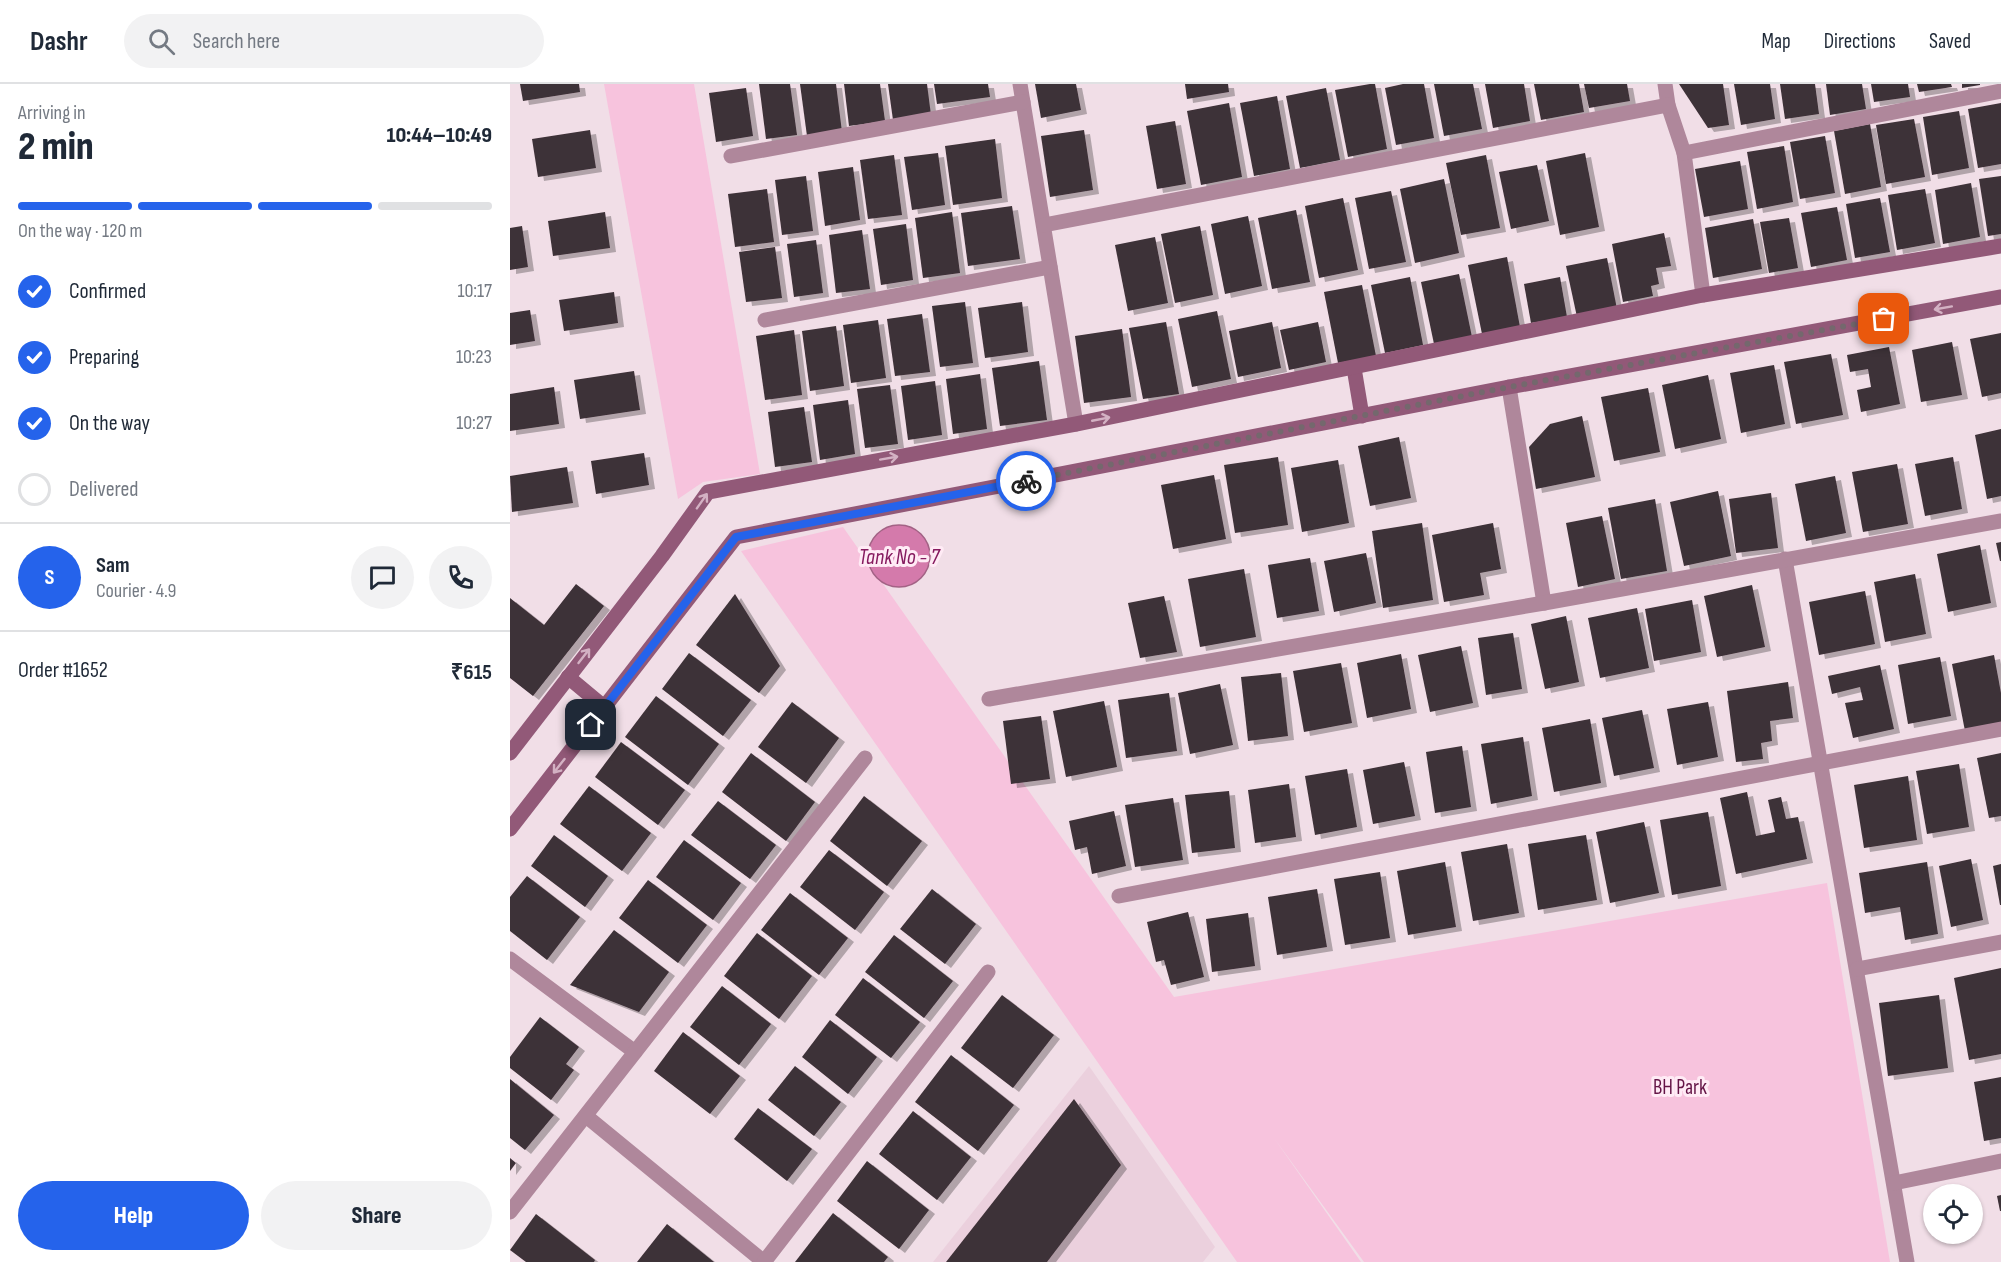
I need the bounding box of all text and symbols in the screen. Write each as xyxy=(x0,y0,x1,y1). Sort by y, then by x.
search box xyxy=(124,14,544,68)
text: Dashr xyxy=(30,25,88,58)
icon: search xyxy=(145,25,178,58)
text: Search here xyxy=(193,28,280,55)
text: Map xyxy=(1761,29,1791,54)
text: Directions xyxy=(1824,29,1896,54)
text: Saved xyxy=(1929,29,1971,54)
text: Arriving in xyxy=(18,101,86,125)
text: 10:44–10:49 xyxy=(386,122,492,149)
text: 2 min xyxy=(18,124,94,171)
text: On the way · 120 m xyxy=(18,219,142,243)
icon: check xyxy=(18,275,51,308)
text: Confirmed xyxy=(69,278,146,305)
text: 10:17 xyxy=(458,279,492,303)
pin xyxy=(1858,293,1909,344)
icon: bag xyxy=(1867,302,1900,335)
one-way arrow xyxy=(1934,303,1954,314)
icon: check xyxy=(18,341,51,374)
text: Preparing xyxy=(69,344,139,371)
text: 10:23 xyxy=(456,345,492,369)
icon: check xyxy=(18,407,51,440)
text: On the way xyxy=(69,410,150,437)
text: 10:27 xyxy=(456,411,492,435)
one-way arrow xyxy=(1091,413,1111,424)
courier xyxy=(996,451,1056,511)
one-way arrow xyxy=(879,453,898,464)
icon: bike xyxy=(1010,465,1043,498)
text: Delivered xyxy=(69,476,138,503)
one-way arrow xyxy=(696,493,708,509)
water label: Tank No - 7 xyxy=(859,544,942,571)
button: chat xyxy=(351,546,414,609)
button: phone xyxy=(429,546,492,609)
text: Sam xyxy=(96,552,130,579)
text: S xyxy=(45,564,54,591)
text: Courier · 4.9 xyxy=(96,579,176,603)
one-way arrow xyxy=(578,649,591,665)
text: Order #1652 xyxy=(18,657,108,684)
text: ₹615 xyxy=(451,659,492,686)
pin xyxy=(565,699,616,750)
icon: home xyxy=(574,708,607,741)
one-way arrow xyxy=(553,758,566,774)
park label: BH Park xyxy=(1653,1075,1707,1100)
button: Help xyxy=(18,1181,249,1250)
button: Share xyxy=(261,1181,492,1250)
map controls xyxy=(1923,1184,1983,1244)
button: locate xyxy=(1923,1184,1983,1244)

